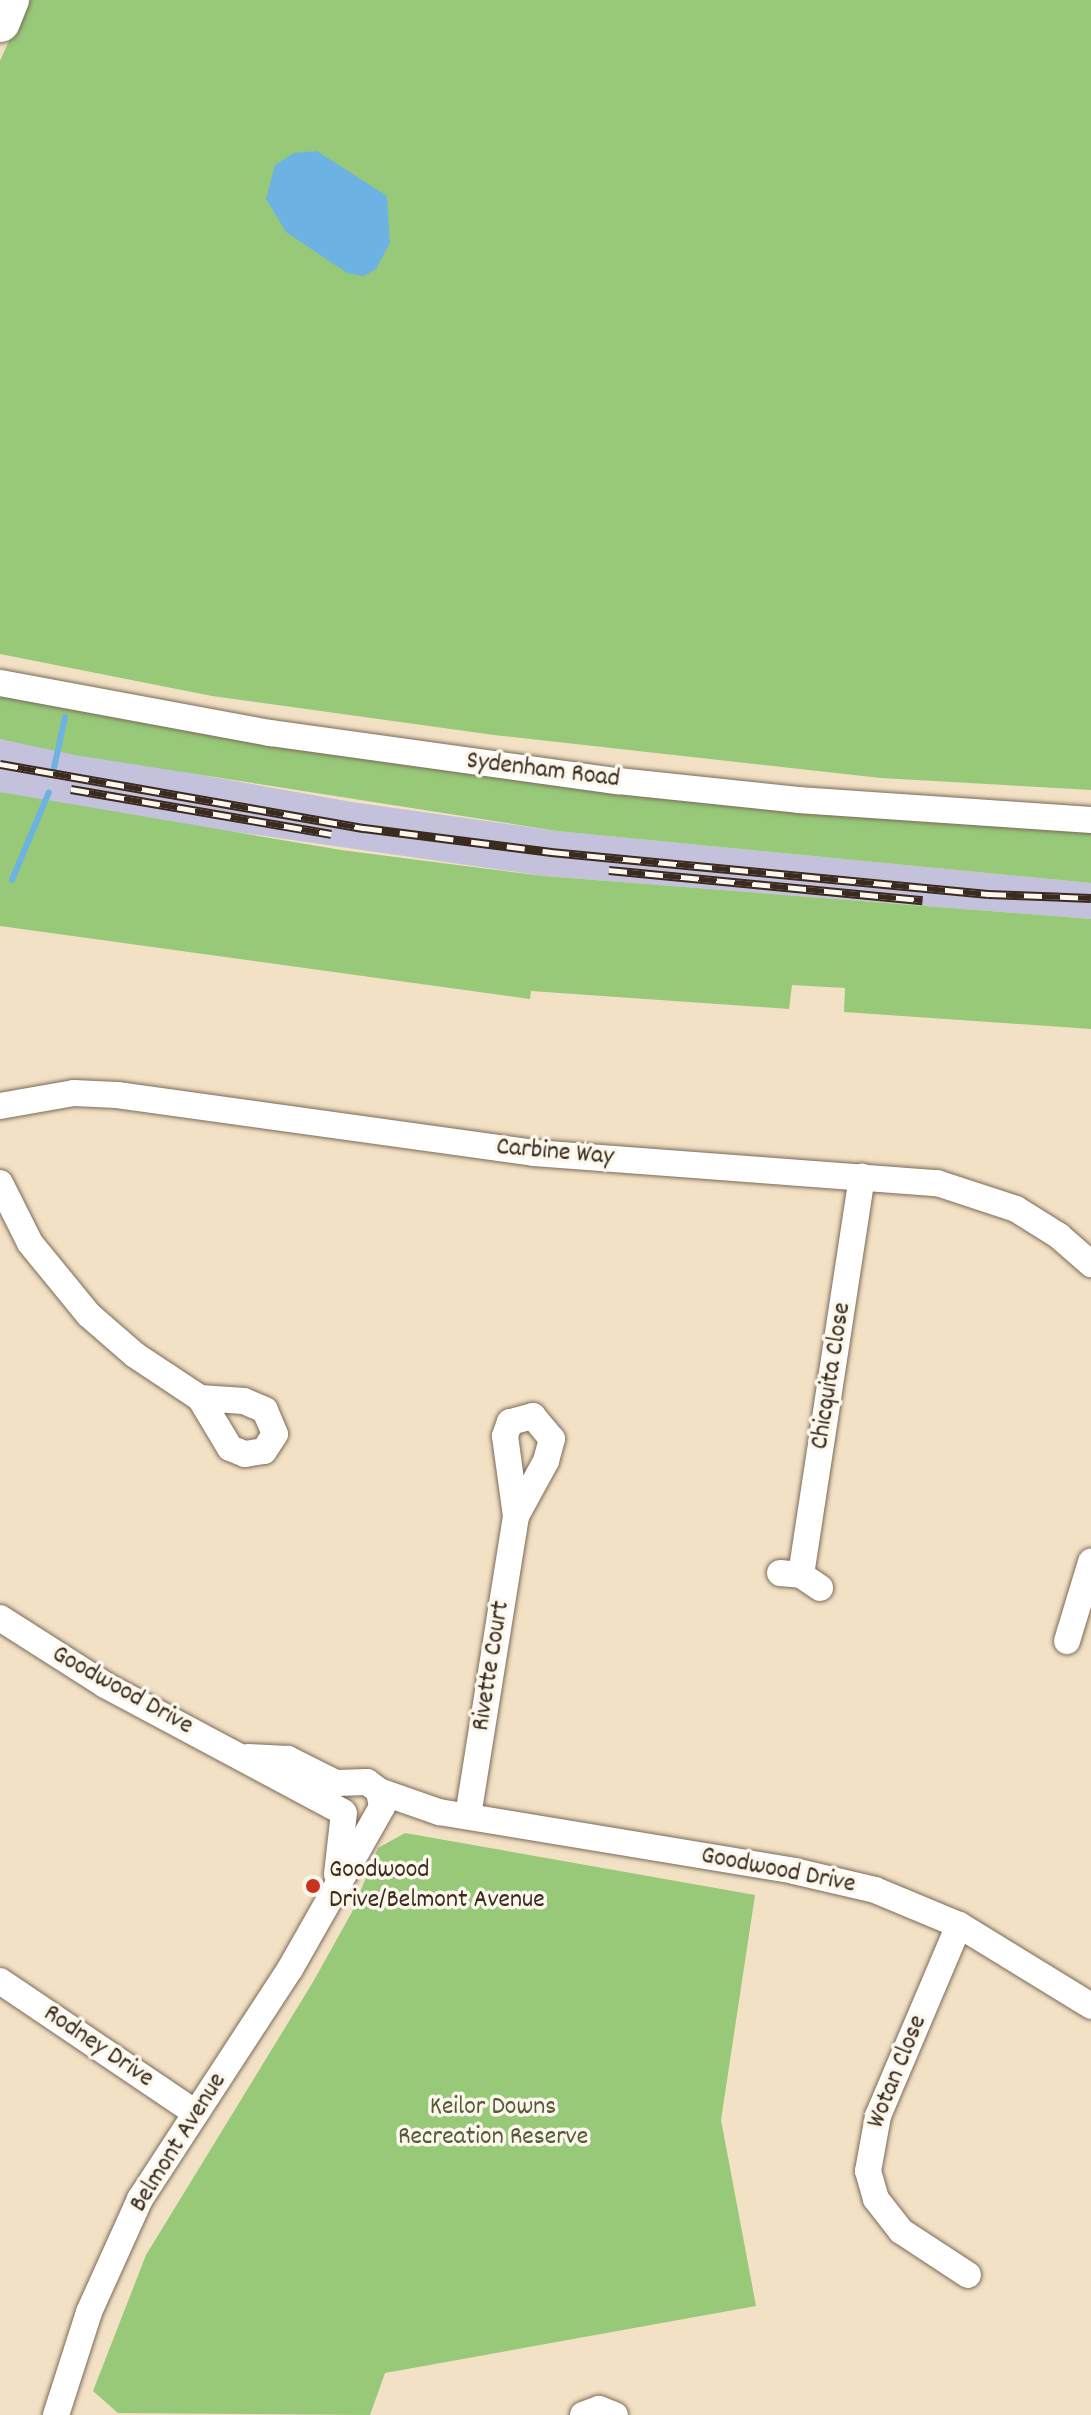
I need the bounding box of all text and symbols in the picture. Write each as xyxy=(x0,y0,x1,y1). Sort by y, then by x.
street label: Sydenham Road xyxy=(465,746,621,796)
street label: Carbine Way xyxy=(495,1132,615,1174)
street label: Chicquita Close xyxy=(805,1300,859,1452)
street label: Rivette Court xyxy=(466,1599,518,1733)
street label: Goodwood Drive xyxy=(46,1639,198,1743)
street label: Goodwood Drive xyxy=(698,1841,858,1901)
place label: Goodwood Drive/Belmont Avenue xyxy=(329,1855,545,1916)
marker: Goodwood Drive/Belmont Avenue xyxy=(304,1877,322,1895)
street label: Rodney Drive xyxy=(37,1999,159,2095)
street label: Wotan Close xyxy=(861,2011,935,2133)
street label: Belmont Avenue xyxy=(124,2068,234,2218)
park label: Keilor Downs Recreation Reserve xyxy=(398,2092,588,2154)

